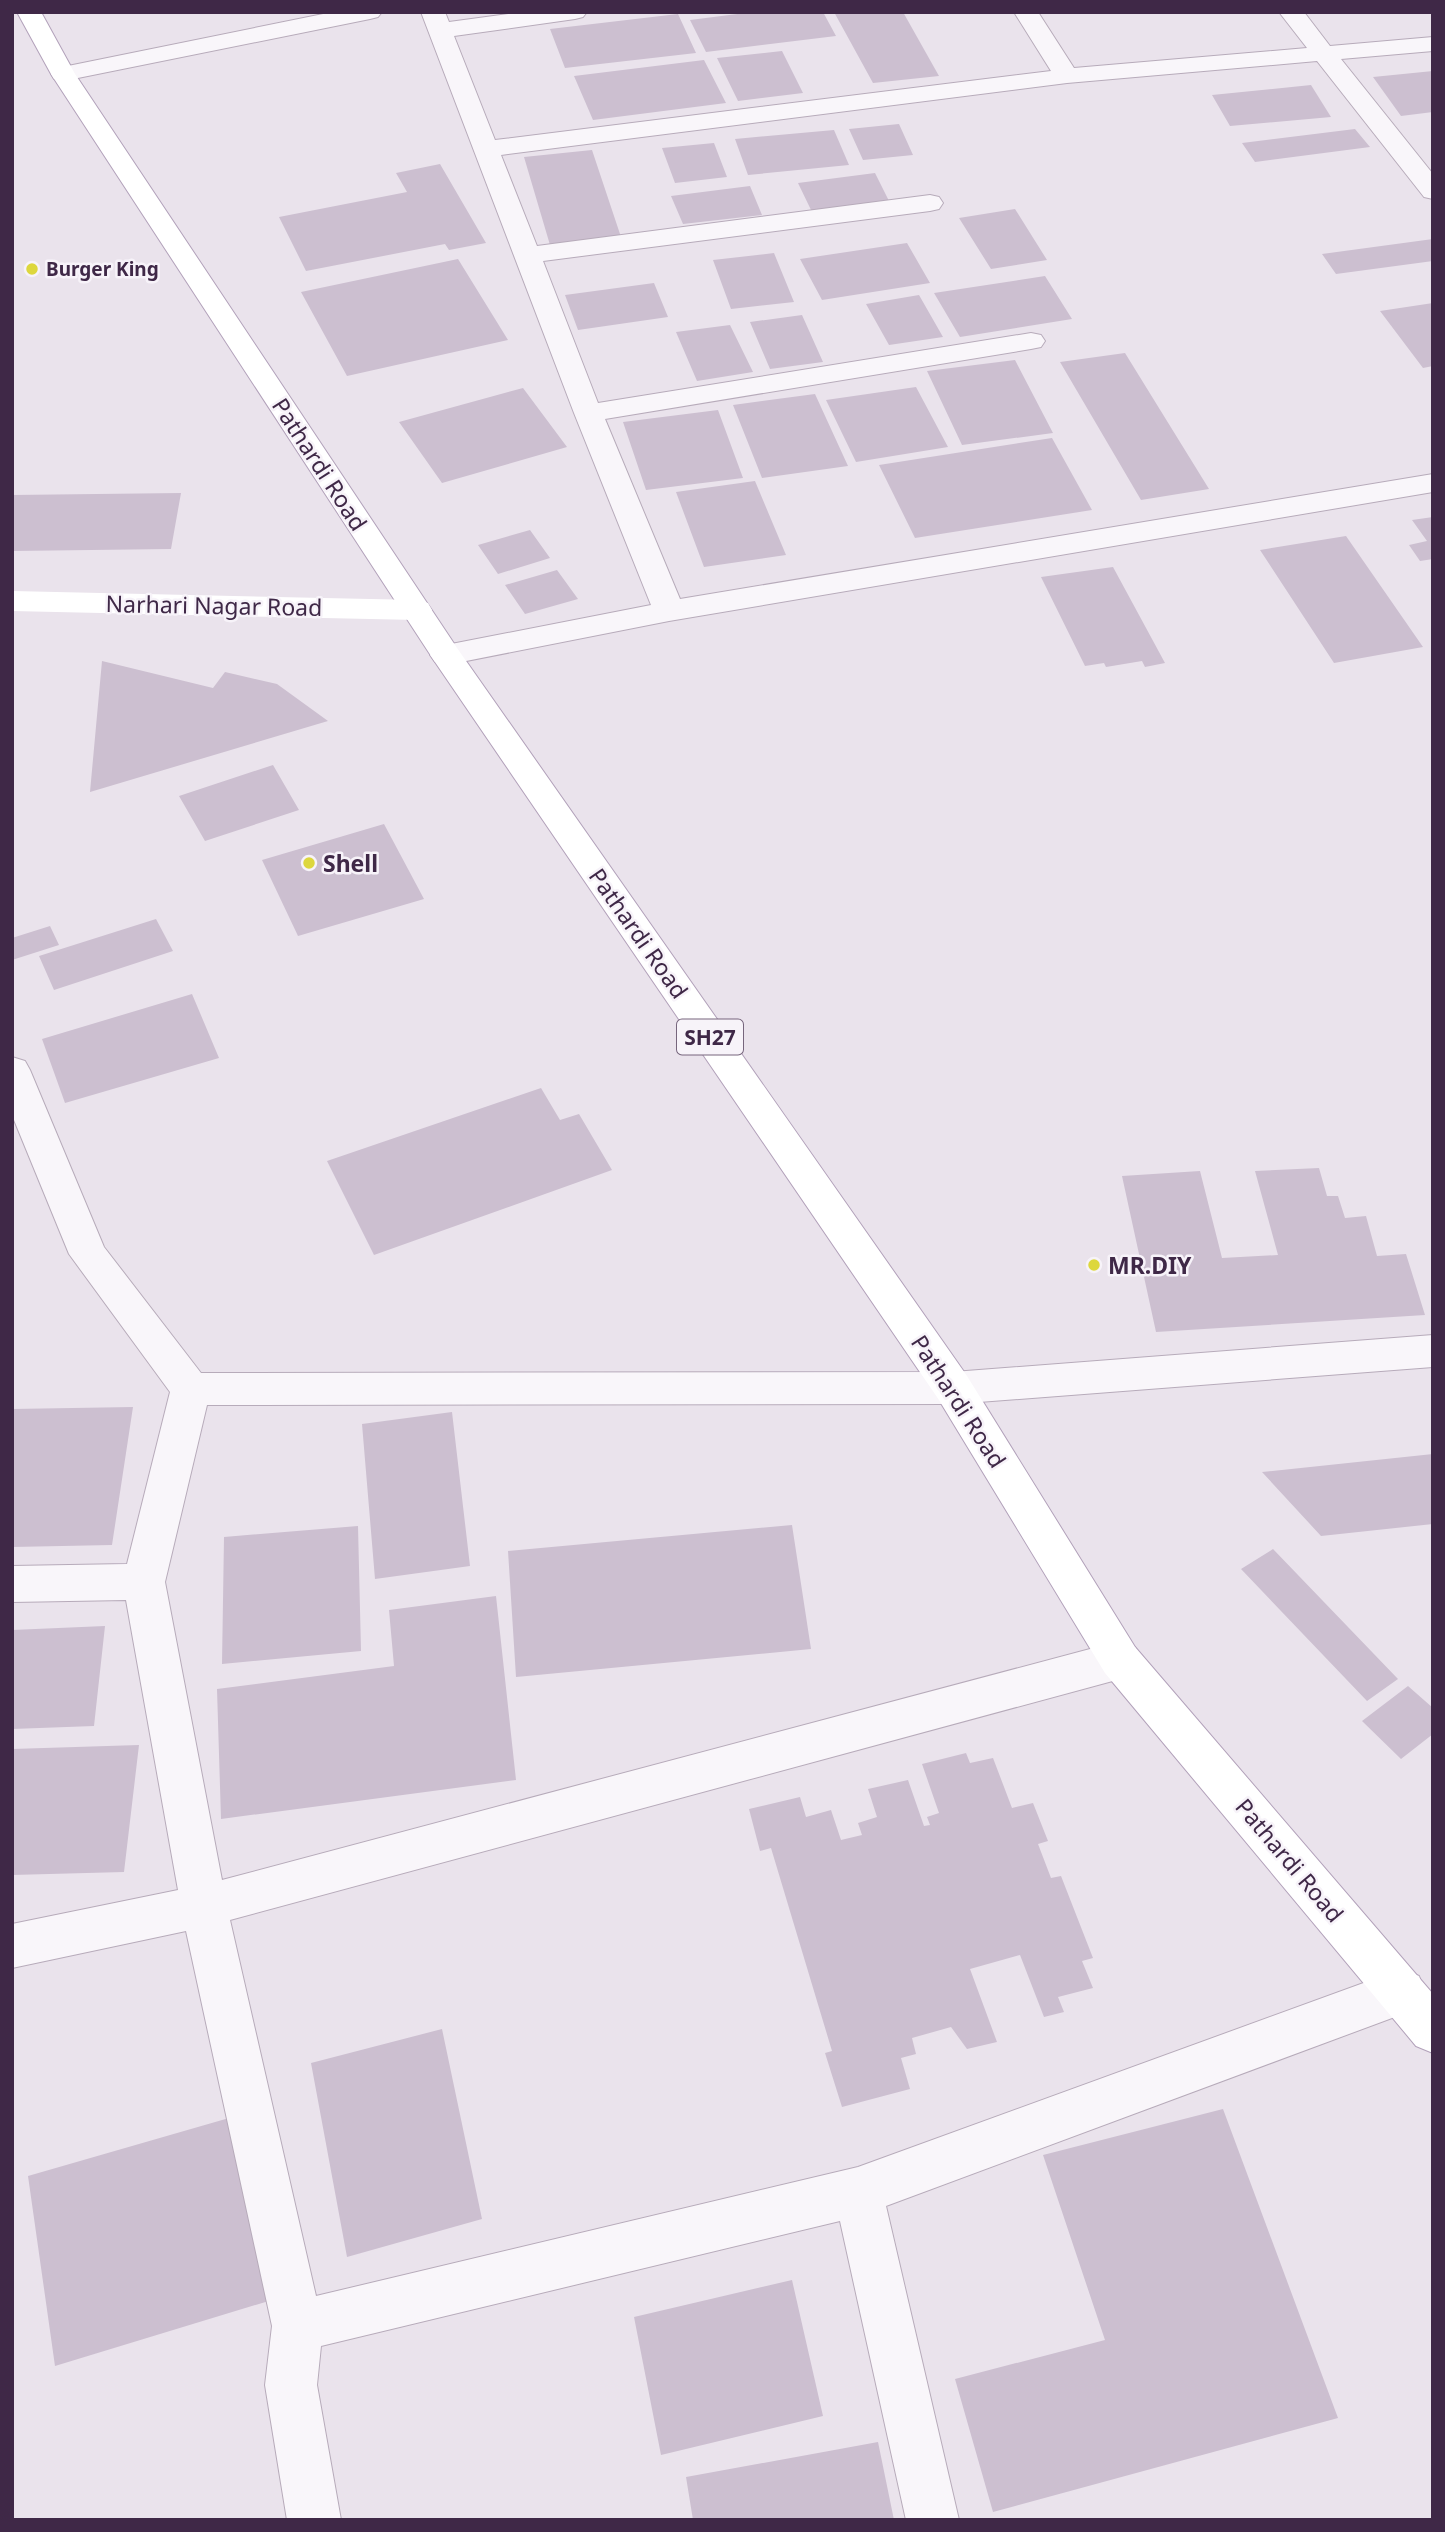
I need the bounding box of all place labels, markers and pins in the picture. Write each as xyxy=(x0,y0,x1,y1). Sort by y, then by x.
place label: Burger King xyxy=(46,256,159,282)
marker: Burger King xyxy=(24,261,40,277)
place label: Shell xyxy=(323,847,378,879)
marker: Shell xyxy=(301,855,317,871)
place label: MR.DIY xyxy=(1108,1249,1192,1281)
marker: MR.DIY xyxy=(1086,1257,1102,1273)

